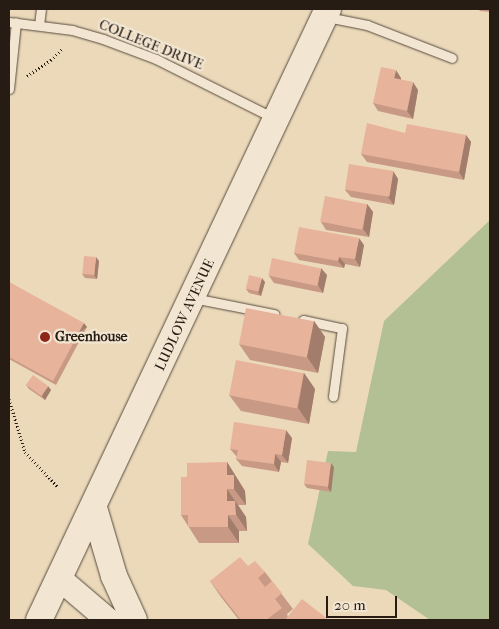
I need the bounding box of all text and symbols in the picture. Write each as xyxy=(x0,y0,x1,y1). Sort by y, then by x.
street label: COLLEGE DRIVE xyxy=(96,16,206,74)
street label: LUDLOW AVENUE xyxy=(152,256,218,374)
place label: Greenhouse xyxy=(55,329,128,345)
marker: Greenhouse xyxy=(39,331,51,343)
scale bar xyxy=(329,586,400,618)
text: 20 m xyxy=(334,596,366,614)

